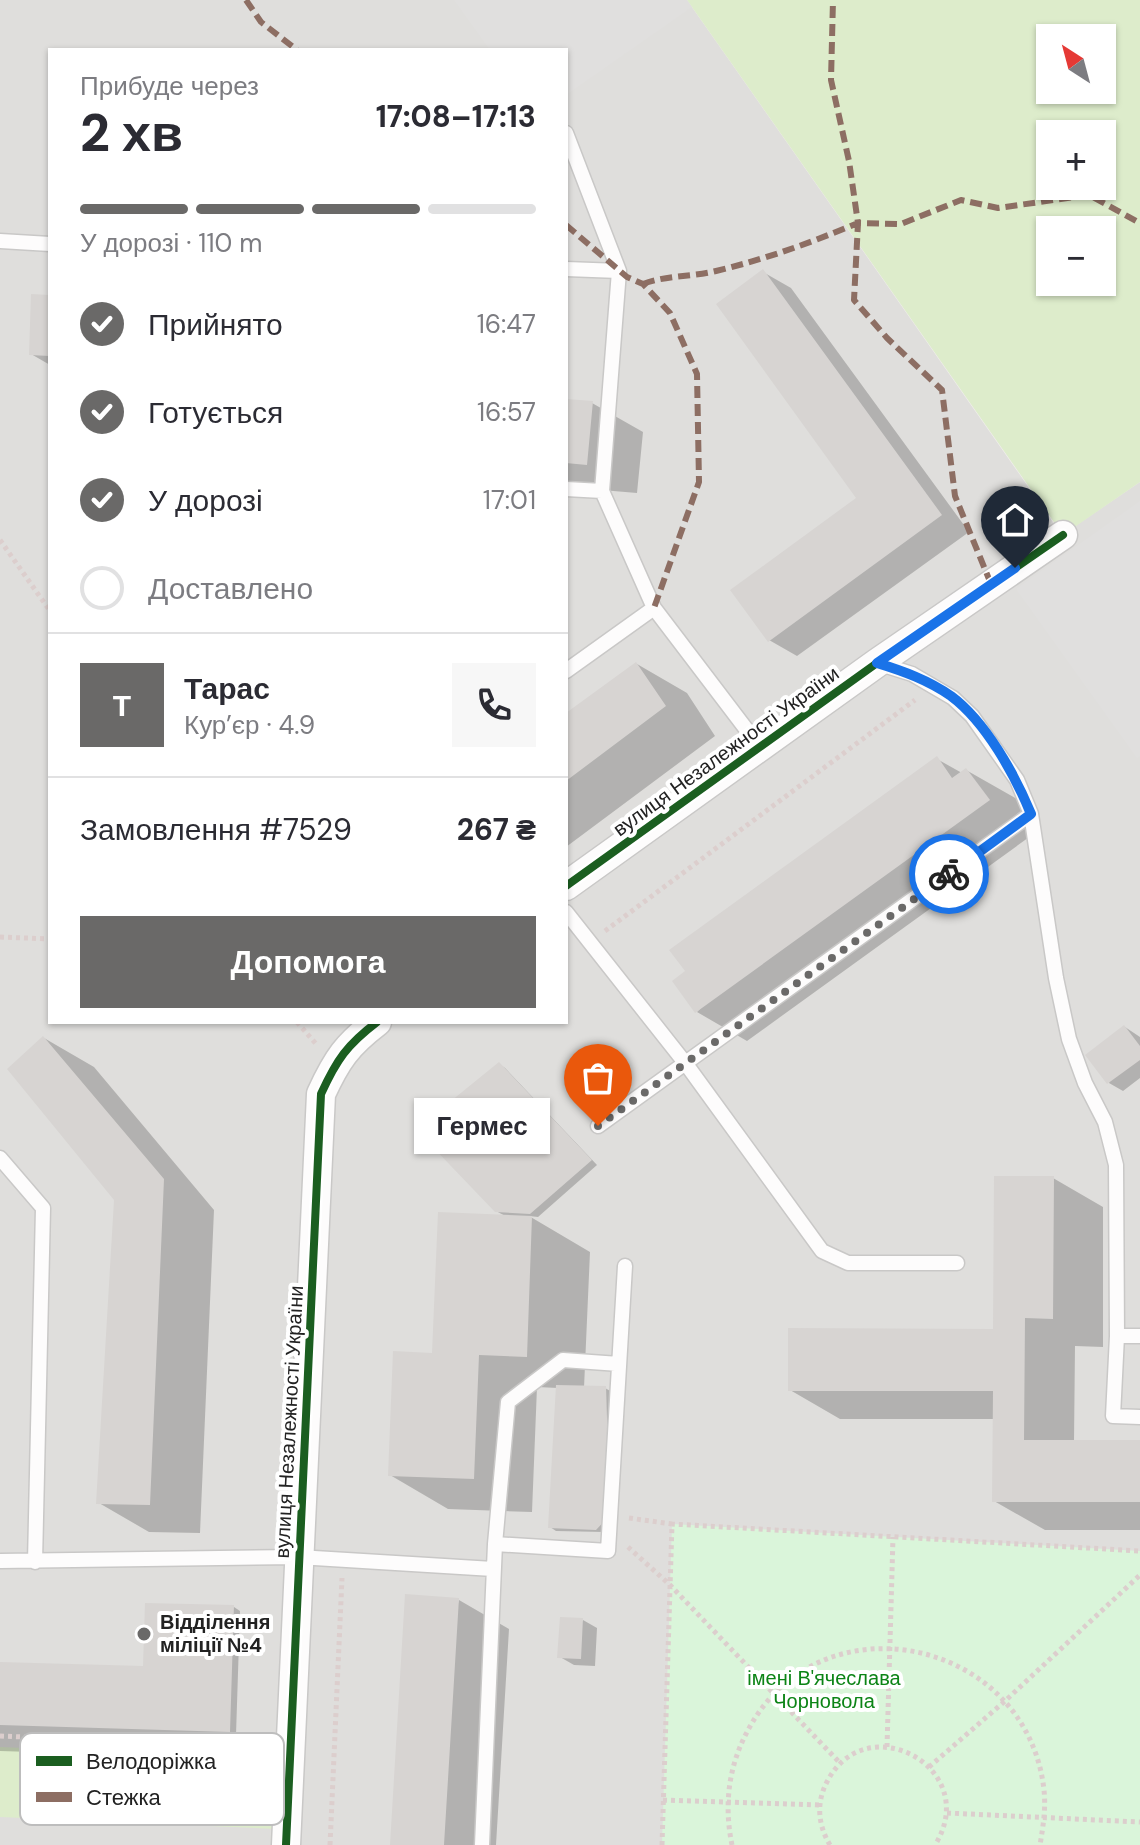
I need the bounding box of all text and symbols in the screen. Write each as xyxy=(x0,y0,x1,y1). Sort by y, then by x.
north arrow xyxy=(1036,24,1116,104)
map controls xyxy=(1036,24,1116,296)
text: Прибуде через xyxy=(80,69,259,103)
text: 17:08–17:13 xyxy=(376,97,536,136)
text: 2 хв xyxy=(80,99,183,167)
button: + xyxy=(1036,120,1116,200)
button: − xyxy=(1036,216,1116,296)
text: У дорозі · 110 m xyxy=(80,226,262,260)
icon: check xyxy=(80,302,124,346)
text: Прийнято xyxy=(148,305,283,344)
text: 16:47 xyxy=(477,307,536,341)
icon: check xyxy=(80,390,124,434)
text: Готується xyxy=(148,393,283,432)
text: 16:57 xyxy=(477,395,536,429)
icon: check xyxy=(80,478,124,522)
text: У дорозі xyxy=(148,481,263,520)
text: 17:01 xyxy=(483,483,536,517)
pin xyxy=(981,486,1049,568)
icon: home xyxy=(993,498,1037,542)
text: Доставлено xyxy=(148,569,313,608)
street label: вулиця Незалежності України xyxy=(608,660,844,842)
button: phone xyxy=(452,663,536,747)
text: Тарас xyxy=(184,669,270,708)
text: Т xyxy=(113,686,131,725)
text: Кур’єр · 4.9 xyxy=(184,708,315,742)
text: Замовлення #7529 xyxy=(80,810,352,849)
text: 267 ₴ xyxy=(457,810,536,849)
courier xyxy=(909,834,989,914)
icon: bike xyxy=(927,852,971,896)
button: Допомога xyxy=(80,916,536,1008)
pin xyxy=(564,1044,632,1126)
icon: bag xyxy=(576,1056,620,1100)
callout: Гермес xyxy=(414,1098,550,1154)
text: Гермес xyxy=(436,1109,528,1143)
street label: вулиця Незалежності України xyxy=(269,1285,309,1559)
place label: Відділення міліції №4 xyxy=(160,1609,270,1658)
marker: Відділення міліції №4 xyxy=(135,1625,153,1643)
park label: імені В'ячеслава Чорновола xyxy=(747,1665,902,1714)
legend xyxy=(20,1733,284,1825)
text: Велодоріжка xyxy=(86,1747,217,1776)
text: Стежка xyxy=(86,1783,162,1812)

